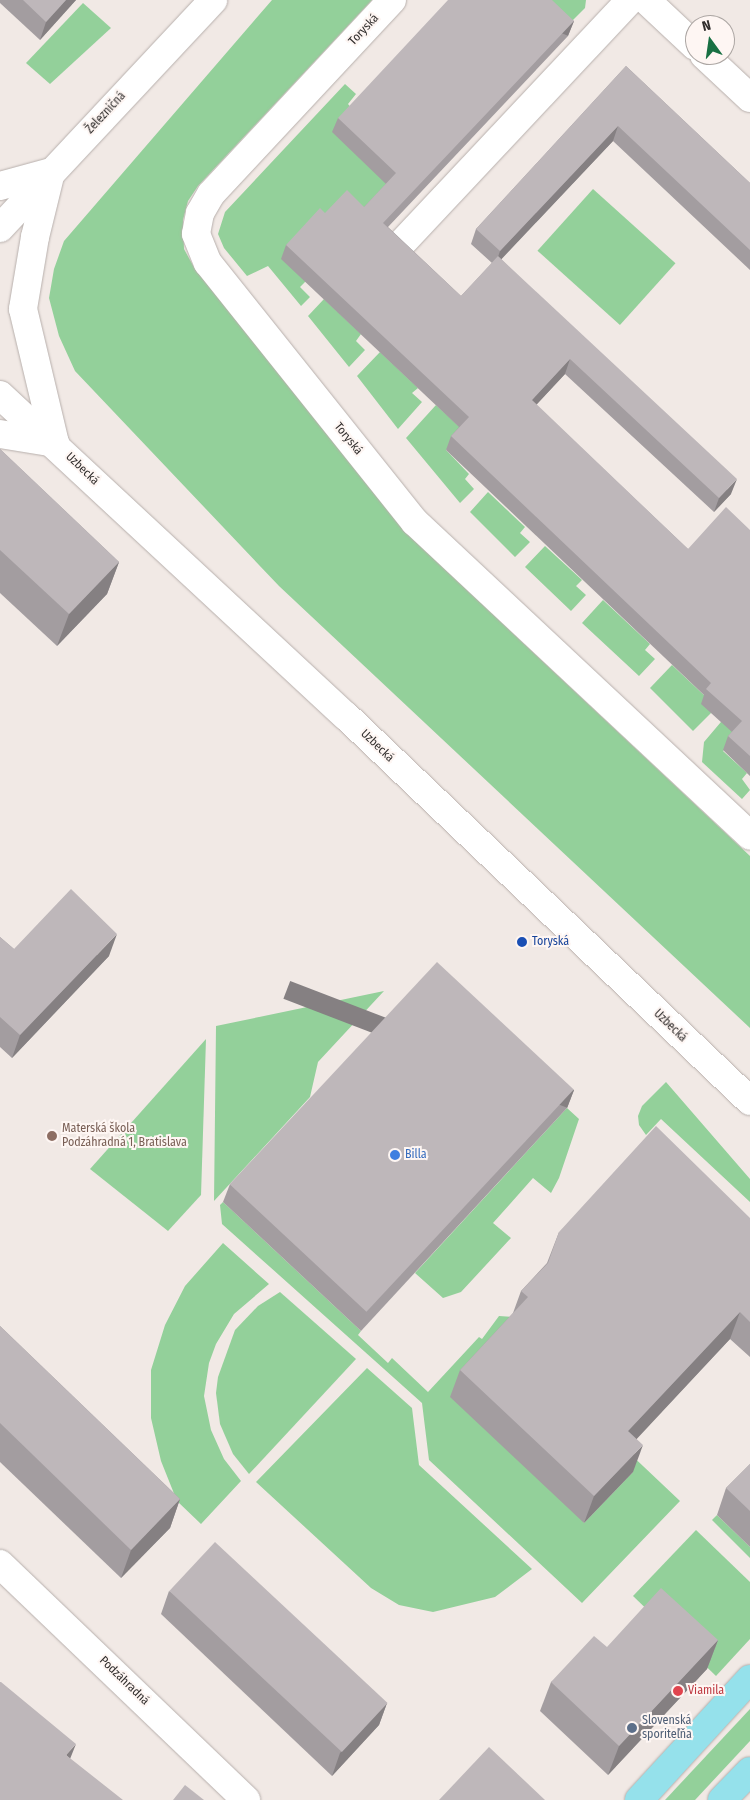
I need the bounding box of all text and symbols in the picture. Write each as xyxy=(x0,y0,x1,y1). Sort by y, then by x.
street label: Toryská xyxy=(346,12,382,48)
north arrow xyxy=(685,15,735,65)
text: N xyxy=(700,17,713,35)
street label: Železničná xyxy=(83,89,129,137)
street label: Toryská xyxy=(331,420,365,458)
street label: Uzbecká xyxy=(62,450,102,488)
street label: Uzbecká xyxy=(357,727,397,765)
place label: Toryská xyxy=(532,935,569,949)
marker: Toryská xyxy=(516,936,528,948)
street label: Uzbecká xyxy=(650,1007,690,1045)
place label: Materská škola Podzáhradná 1, Bratislava xyxy=(62,1122,187,1150)
marker: Materská škola Podzáhradná 1, Bratislava xyxy=(46,1130,58,1142)
place label: Billa xyxy=(405,1148,427,1162)
marker: Billa xyxy=(389,1149,401,1161)
street label: Podzáhradná xyxy=(96,1654,152,1708)
place label: Viamila xyxy=(688,1684,724,1698)
marker: Viamila xyxy=(672,1685,684,1697)
place label: Slovenská sporiteľňa xyxy=(642,1714,692,1742)
marker: Slovenská sporiteľňa xyxy=(626,1722,638,1734)

